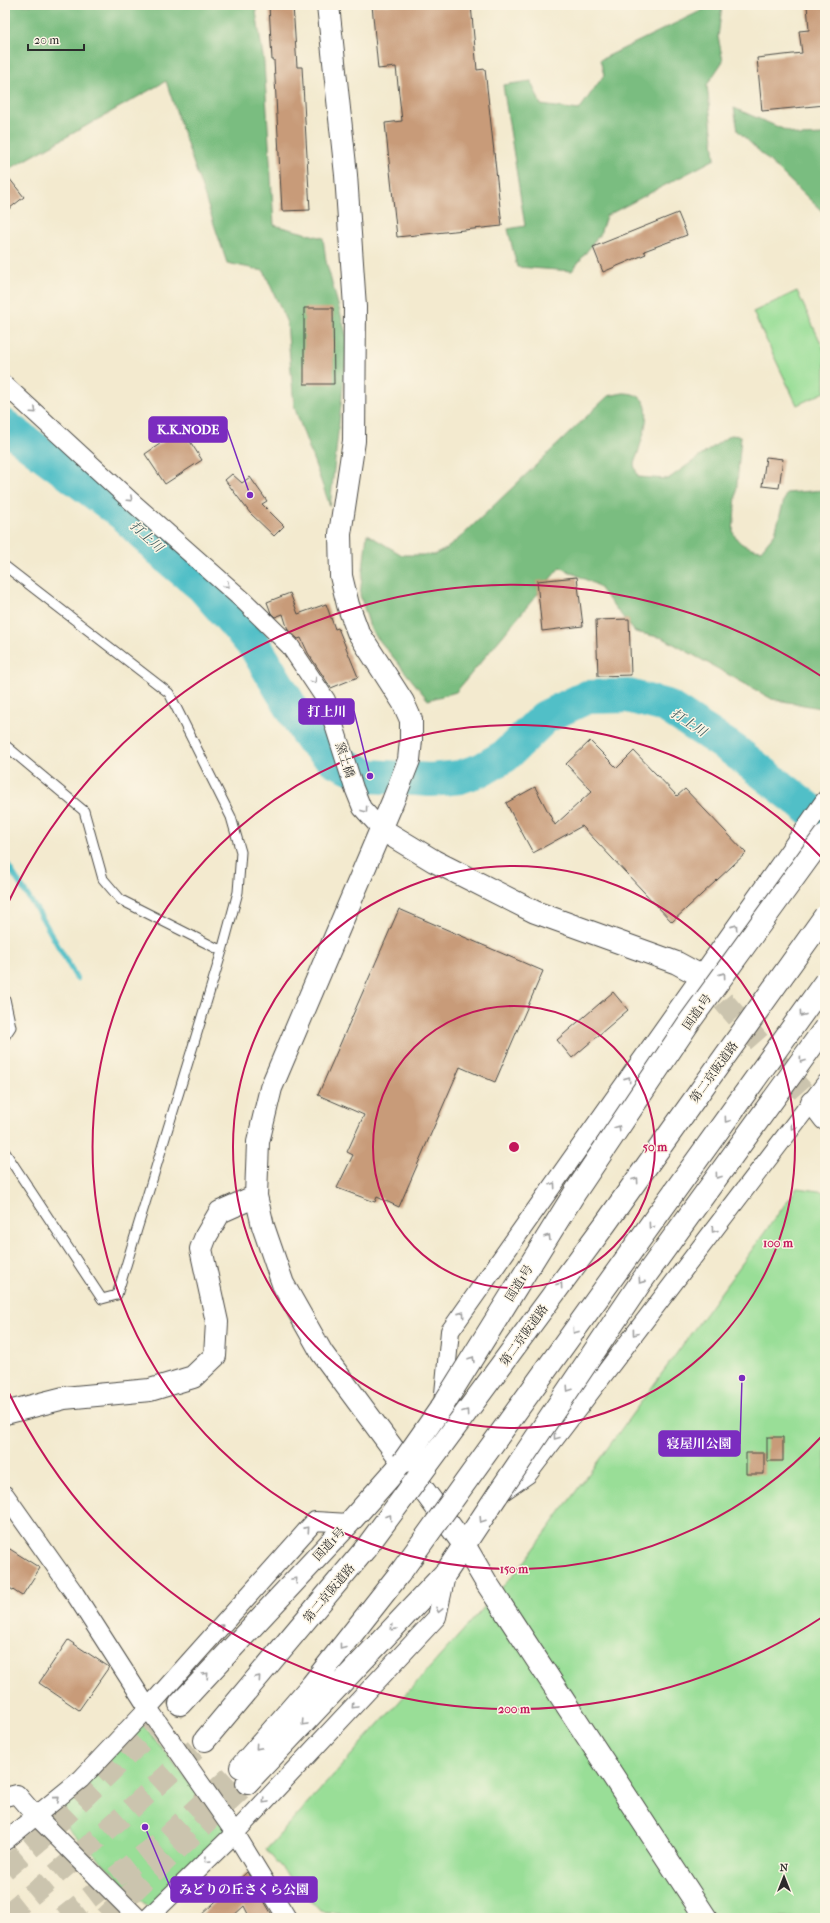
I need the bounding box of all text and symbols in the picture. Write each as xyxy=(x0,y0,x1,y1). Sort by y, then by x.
scale bar xyxy=(28,26,84,52)
text: 20 m xyxy=(34,33,59,47)
one-way arrow xyxy=(29,407,37,414)
callout: K.K.NODE xyxy=(149,417,227,442)
text: K.K.NODE xyxy=(157,422,219,437)
one-way arrow xyxy=(125,494,132,501)
water label: 打上川 xyxy=(127,518,168,556)
one-way arrow xyxy=(222,581,230,588)
one-way arrow xyxy=(309,677,316,684)
callout: 打上川 xyxy=(299,699,354,724)
text: 打上川 xyxy=(307,704,347,719)
water label: 打上川 xyxy=(668,706,711,740)
street label: 窯土橋 xyxy=(333,741,357,779)
one-way arrow xyxy=(360,806,367,813)
one-way arrow xyxy=(730,924,738,931)
one-way arrow xyxy=(719,972,726,979)
street label: 国道1号 xyxy=(680,991,714,1033)
one-way arrow xyxy=(799,1010,807,1017)
street label: 第二京阪道路 xyxy=(687,1039,741,1105)
one-way arrow xyxy=(800,1055,807,1062)
one-way arrow xyxy=(623,1076,631,1083)
one-way arrow xyxy=(724,1116,732,1123)
one-way arrow xyxy=(791,1122,798,1129)
one-way arrow xyxy=(613,1125,621,1132)
centre of rings xyxy=(507,1140,521,1154)
text: 50 m xyxy=(643,1140,668,1154)
one-way arrow xyxy=(715,1172,722,1179)
one-way arrow xyxy=(631,1177,639,1184)
one-way arrow xyxy=(548,1183,555,1190)
one-way arrow xyxy=(649,1221,656,1228)
one-way arrow xyxy=(711,1226,719,1233)
one-way arrow xyxy=(543,1234,550,1241)
text: 100 m xyxy=(763,1236,794,1250)
street label: 国道1号 xyxy=(502,1262,536,1304)
one-way arrow xyxy=(639,1277,646,1284)
one-way arrow xyxy=(555,1283,562,1290)
street label: 第二京阪道路 xyxy=(497,1302,551,1368)
one-way arrow xyxy=(457,1312,464,1319)
one-way arrow xyxy=(572,1327,580,1334)
one-way arrow xyxy=(633,1329,640,1336)
one-way arrow xyxy=(467,1357,474,1364)
one-way arrow xyxy=(566,1385,574,1392)
one-way arrow xyxy=(461,1410,468,1417)
callout: 寝屋川公園 xyxy=(659,1431,740,1456)
one-way arrow xyxy=(554,1432,561,1439)
text: 寝屋川公園 xyxy=(666,1436,732,1451)
one-way arrow xyxy=(384,1514,392,1521)
one-way arrow xyxy=(479,1516,486,1523)
street label: 国道1号 xyxy=(310,1524,348,1564)
one-way arrow xyxy=(302,1527,309,1534)
street label: 第二京阪道路 xyxy=(300,1561,358,1625)
text: 150 m xyxy=(500,1562,529,1576)
one-way arrow xyxy=(290,1578,297,1585)
one-way arrow xyxy=(435,1606,444,1613)
one-way arrow xyxy=(390,1623,398,1631)
one-way arrow xyxy=(216,1624,223,1631)
one-way arrow xyxy=(339,1643,346,1650)
one-way arrow xyxy=(201,1672,209,1680)
one-way arrow xyxy=(253,1675,260,1683)
one-way arrow xyxy=(352,1702,359,1709)
text: 200 m xyxy=(498,1702,531,1716)
one-way arrow xyxy=(301,1718,309,1726)
one-way arrow xyxy=(255,1742,263,1750)
one-way arrow xyxy=(52,1796,59,1803)
one-way arrow xyxy=(262,1796,270,1804)
one-way arrow xyxy=(204,1855,212,1863)
north arrow xyxy=(764,1857,804,1897)
text: N xyxy=(780,1861,789,1874)
callout: みどりの丘さくら公園 xyxy=(171,1877,317,1902)
text: みどりの丘さくら公園 xyxy=(179,1882,309,1897)

